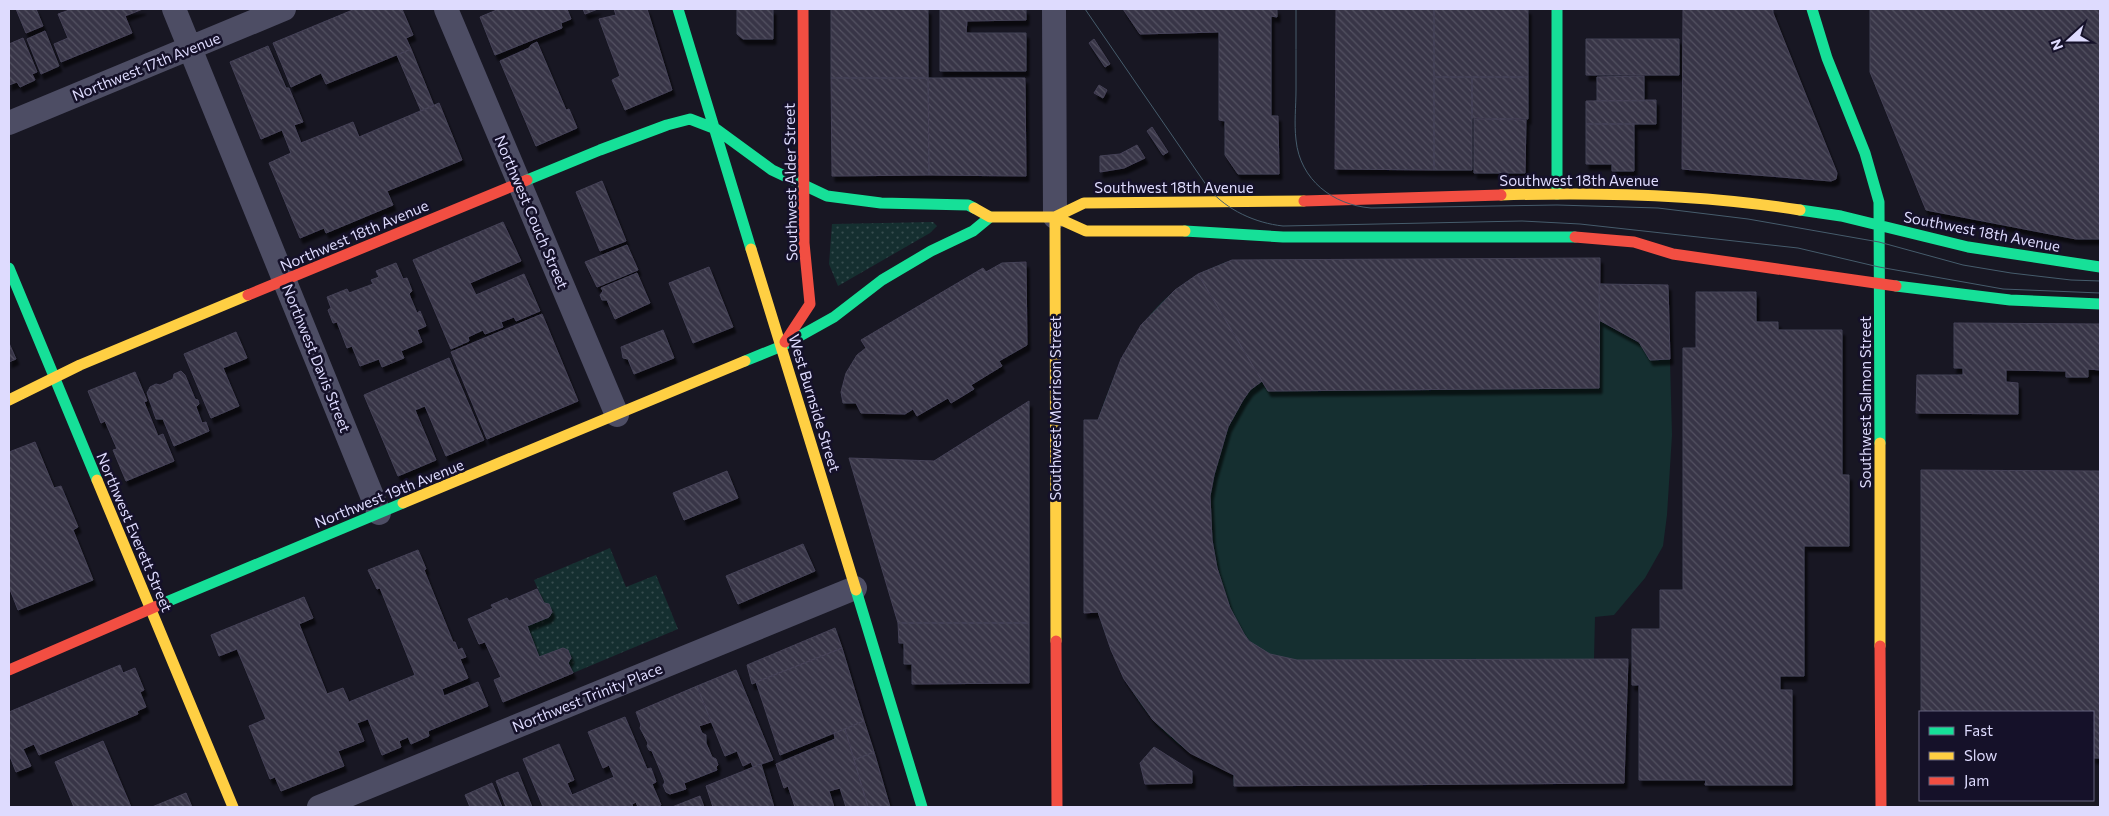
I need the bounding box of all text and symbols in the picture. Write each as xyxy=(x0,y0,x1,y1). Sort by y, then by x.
north arrow xyxy=(2044,15,2094,65)
street label: Northwest 17th Avenue xyxy=(69,28,223,104)
text: N xyxy=(2047,37,2066,53)
street label: Southwest Alder Street xyxy=(780,103,800,261)
street label: Northwest Couch Street xyxy=(491,132,573,292)
street label: Southwest 18th Avenue xyxy=(1499,171,1659,189)
street label: Southwest 18th Avenue xyxy=(1094,178,1254,196)
street label: Northwest 18th Avenue xyxy=(277,196,431,274)
street label: Southwest 18th Avenue xyxy=(1902,207,2062,255)
street label: Northwest Davis Street xyxy=(279,281,355,435)
street label: Southwest Morrison Street xyxy=(1046,316,1064,500)
street label: Southwest Salmon Street xyxy=(1856,316,1874,488)
street label: West Burnside Street xyxy=(785,332,845,474)
street label: Northwest Everett Street xyxy=(93,450,177,614)
street label: Northwest 19th Avenue xyxy=(312,455,466,531)
street label: Northwest Trinity Place xyxy=(509,659,665,735)
legend xyxy=(1919,711,2094,801)
text: Fast xyxy=(1964,721,1993,739)
text: Slow xyxy=(1964,746,1997,764)
text: Jam xyxy=(1964,771,1989,789)

